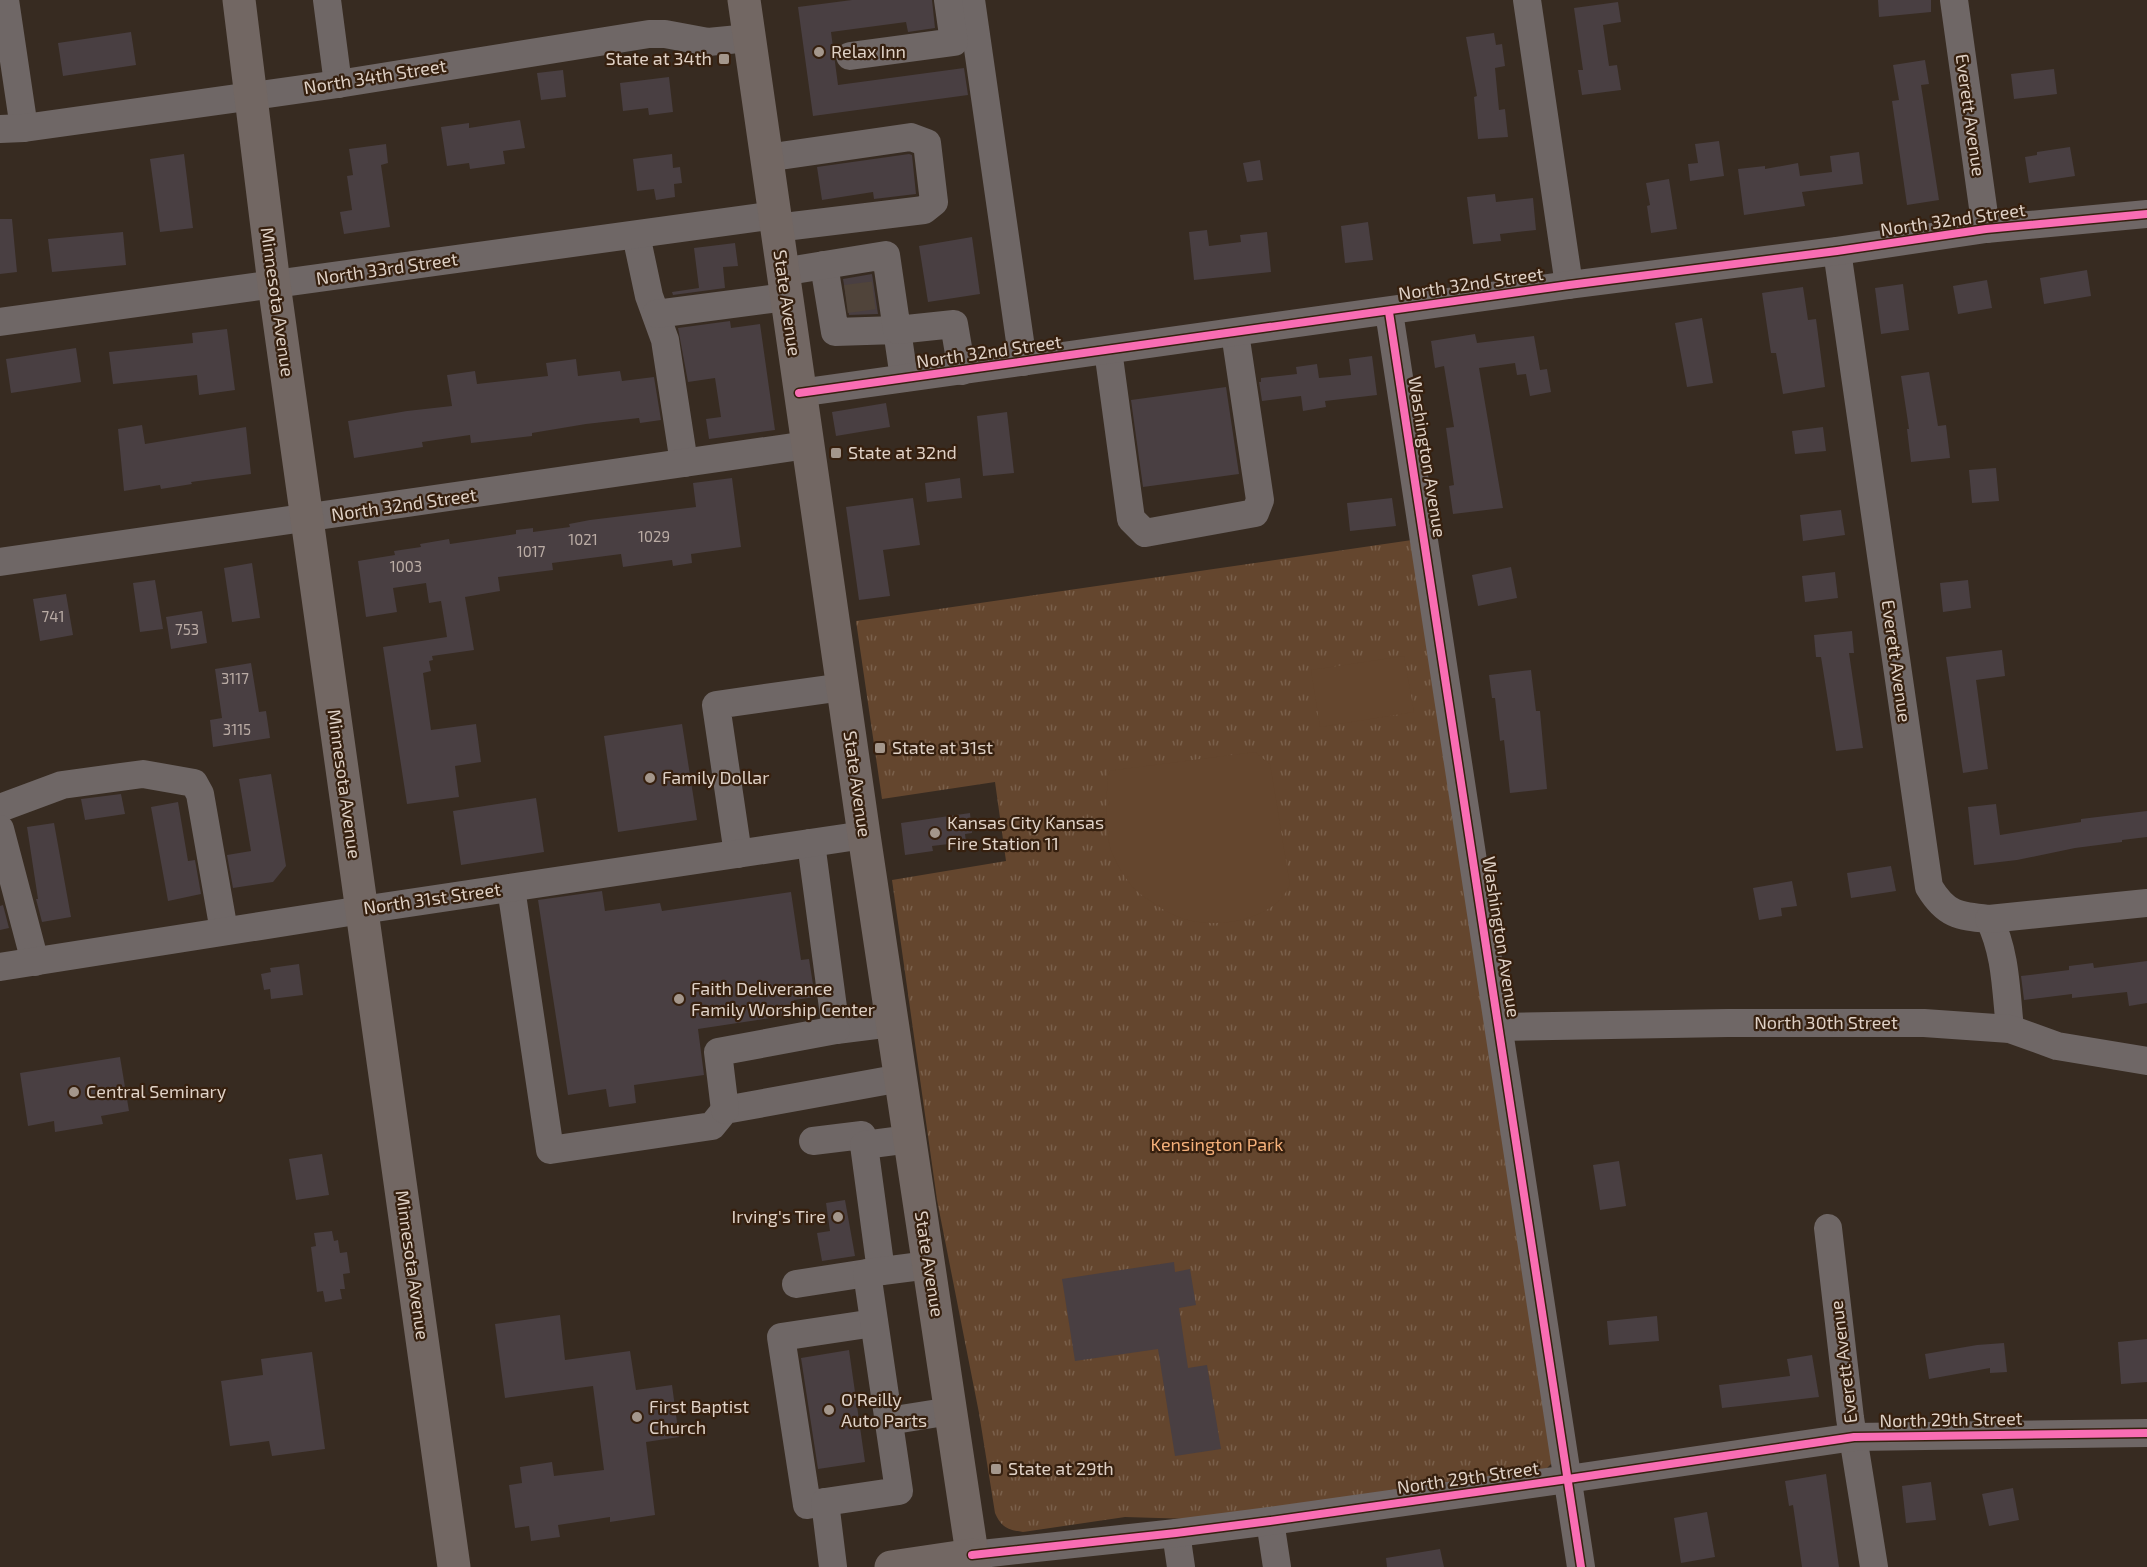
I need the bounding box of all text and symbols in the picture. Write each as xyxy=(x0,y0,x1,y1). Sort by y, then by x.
place label: Relax Inn xyxy=(831,40,906,62)
marker: Relax Inn xyxy=(812,45,826,59)
place label: State at 34th xyxy=(606,47,712,69)
marker: State at 34th xyxy=(717,52,731,66)
street label: Everett Avenue xyxy=(1952,52,1990,178)
street label: North 34th Street xyxy=(302,54,448,98)
street label: North 32nd Street xyxy=(1879,198,2027,240)
street label: Minnesota Avenue xyxy=(257,226,299,378)
street label: North 33rd Street xyxy=(315,247,459,289)
street label: State Avenue xyxy=(770,248,806,357)
street label: North 32nd Street xyxy=(1397,262,1545,304)
street label: North 32nd Street xyxy=(915,330,1063,372)
street label: Washington Avenue xyxy=(1404,375,1452,539)
place label: State at 32nd xyxy=(848,441,957,463)
marker: State at 32nd xyxy=(829,446,843,460)
street label: North 32nd Street xyxy=(330,483,478,525)
house number: 1029 xyxy=(638,527,670,545)
house number: 1021 xyxy=(568,530,598,548)
house number: 1017 xyxy=(517,542,546,560)
house number: 1003 xyxy=(390,557,422,575)
street label: Everett Avenue xyxy=(1878,598,1916,724)
house number: 741 xyxy=(42,607,64,625)
house number: 753 xyxy=(175,620,199,638)
house number: 3117 xyxy=(221,669,249,687)
street label: Minnesota Avenue xyxy=(324,708,366,860)
house number: 3115 xyxy=(223,720,251,738)
street label: State Avenue xyxy=(840,729,876,838)
place label: State at 31st xyxy=(892,736,993,758)
marker: State at 31st xyxy=(873,741,887,755)
place label: Family Dollar xyxy=(662,766,769,788)
marker: Family Dollar xyxy=(643,771,657,785)
place label: Kansas City Kansas Fire Station 11 xyxy=(947,811,1104,854)
marker: Kansas City Kansas Fire Station 11 xyxy=(928,826,942,840)
street label: Washington Avenue xyxy=(1478,855,1526,1019)
street label: North 31st Street xyxy=(362,877,502,919)
place label: Faith Deliverance Family Worship Center xyxy=(691,977,875,1020)
marker: Faith Deliverance Family Worship Center xyxy=(672,992,686,1006)
street label: North 30th Street xyxy=(1754,1011,1898,1033)
place label: Central Seminary xyxy=(86,1080,227,1102)
marker: Central Seminary xyxy=(67,1085,81,1099)
park label: Kensington Park xyxy=(1150,1133,1284,1155)
street label: Minnesota Avenue xyxy=(392,1189,434,1341)
place label: Irving's Tire xyxy=(731,1205,826,1227)
street label: State Avenue xyxy=(911,1209,949,1318)
marker: Irving's Tire xyxy=(831,1210,845,1224)
street label: Everett Avenue xyxy=(1825,1300,1861,1425)
place label: O'Reilly Auto Parts xyxy=(841,1388,927,1431)
place label: First Baptist Church xyxy=(649,1395,749,1438)
marker: O'Reilly Auto Parts xyxy=(822,1403,836,1417)
street label: North 29th Street xyxy=(1879,1407,2023,1431)
marker: First Baptist Church xyxy=(630,1410,644,1424)
street label: North 29th Street xyxy=(1395,1456,1540,1498)
place label: State at 29th xyxy=(1008,1457,1114,1479)
marker: State at 29th xyxy=(989,1462,1003,1476)

